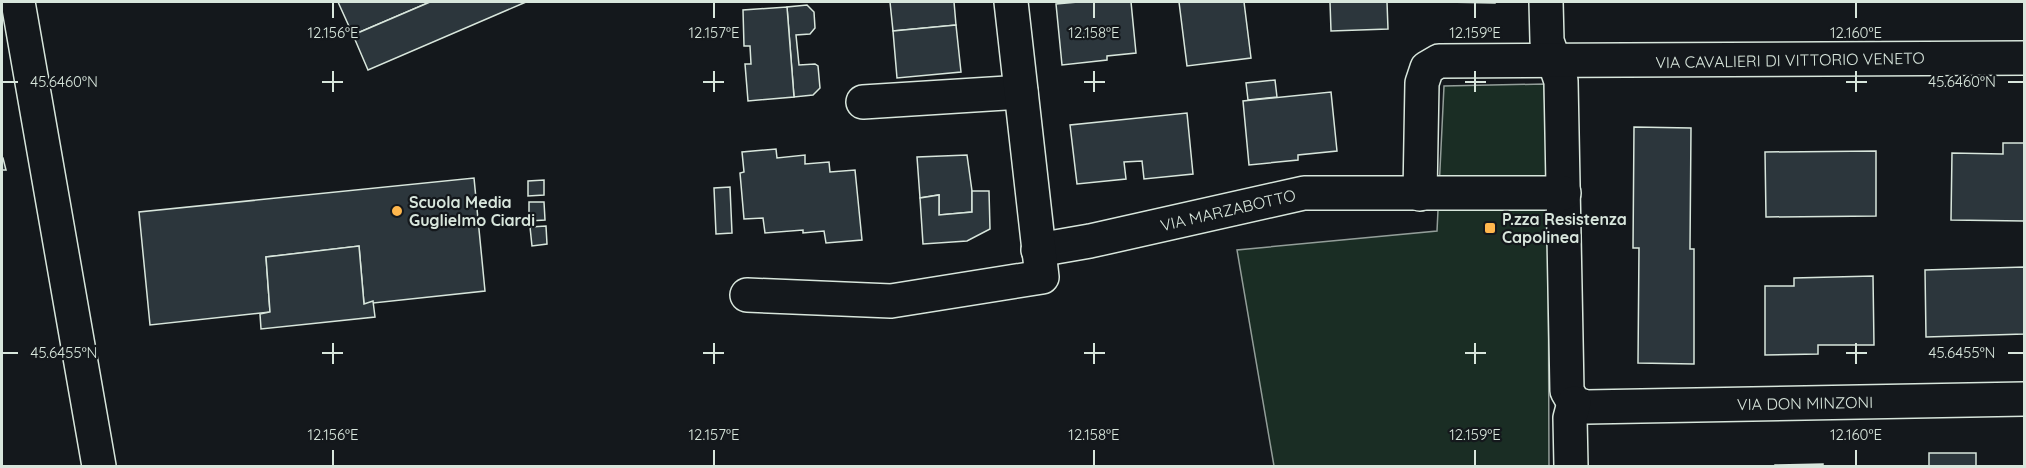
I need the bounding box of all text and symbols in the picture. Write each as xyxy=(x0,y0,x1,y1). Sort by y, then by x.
text: 12.156°E xyxy=(307,23,359,42)
text: 12.157°E xyxy=(689,23,739,42)
text: 12.158°E xyxy=(1068,23,1120,42)
text: 12.159°E xyxy=(1449,23,1501,42)
text: 12.160°E xyxy=(1830,23,1882,42)
street label: VIA CAVALIERI DI VITTORIO VENETO xyxy=(1655,48,1925,72)
text: 45.6460°N xyxy=(30,72,98,91)
text: 45.6460°N xyxy=(1928,72,1996,91)
street label: VIA MARZABOTTO xyxy=(1158,185,1298,235)
place label: Scuola Media Guglielmo Ciardi xyxy=(409,192,535,230)
marker: Scuola Media Guglielmo Ciardi xyxy=(390,204,404,218)
place label: P.zza Resistenza Capolinea xyxy=(1502,209,1627,247)
marker: P.zza Resistenza Capolinea xyxy=(1483,221,1497,235)
text: 45.6455°N xyxy=(30,343,98,362)
text: 45.6455°N xyxy=(1928,343,1996,362)
street label: VIA DON MINZONI xyxy=(1737,392,1873,414)
text: 12.156°E xyxy=(307,425,359,444)
text: 12.157°E xyxy=(689,425,739,444)
text: 12.158°E xyxy=(1068,425,1120,444)
text: 12.159°E xyxy=(1449,425,1501,444)
text: 12.160°E xyxy=(1830,425,1882,444)

